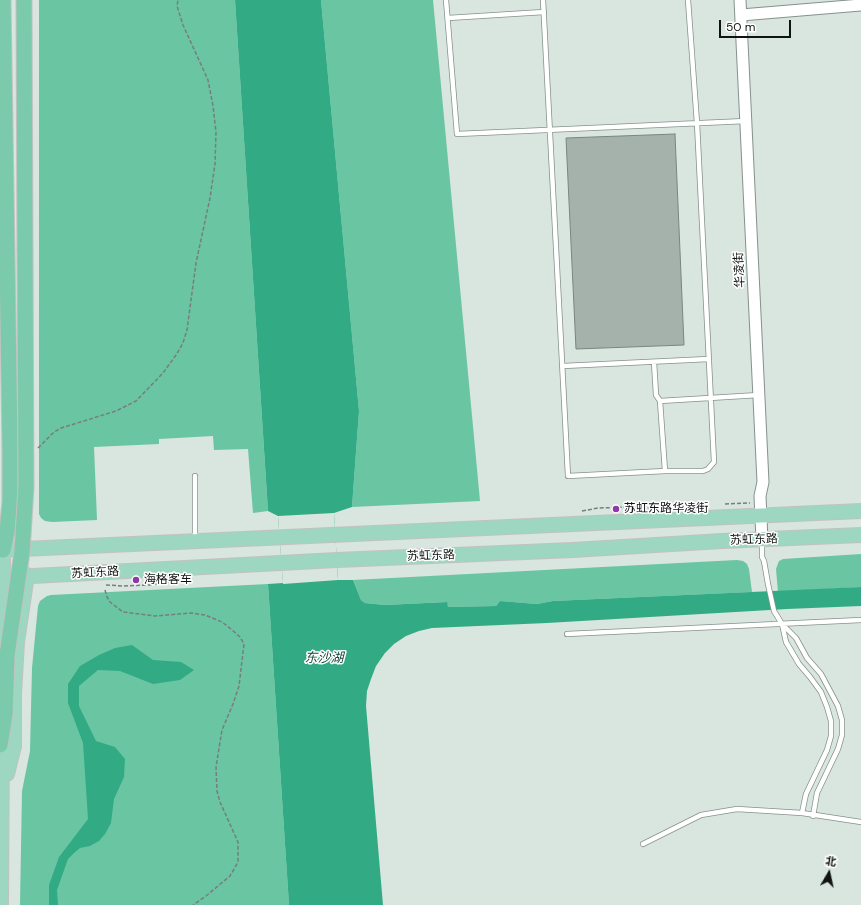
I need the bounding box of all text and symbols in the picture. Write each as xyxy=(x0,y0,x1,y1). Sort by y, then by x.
scale bar xyxy=(721,12,793,38)
text: 50 m xyxy=(726,19,755,35)
street label: 华凌街 xyxy=(732,252,748,288)
place label: 苏虹东路华凌街 xyxy=(624,502,708,516)
marker: 苏虹东路华凌街 xyxy=(611,504,621,514)
street label: 苏虹东路 xyxy=(730,532,778,548)
street label: 苏虹东路 xyxy=(407,548,455,564)
street label: 苏虹东路 xyxy=(71,565,119,581)
place label: 海格客车 xyxy=(144,573,192,587)
marker: 海格客车 xyxy=(131,575,141,585)
water label: 东沙湖 xyxy=(305,651,343,667)
north arrow xyxy=(809,853,849,893)
text: 北 xyxy=(824,853,837,869)

